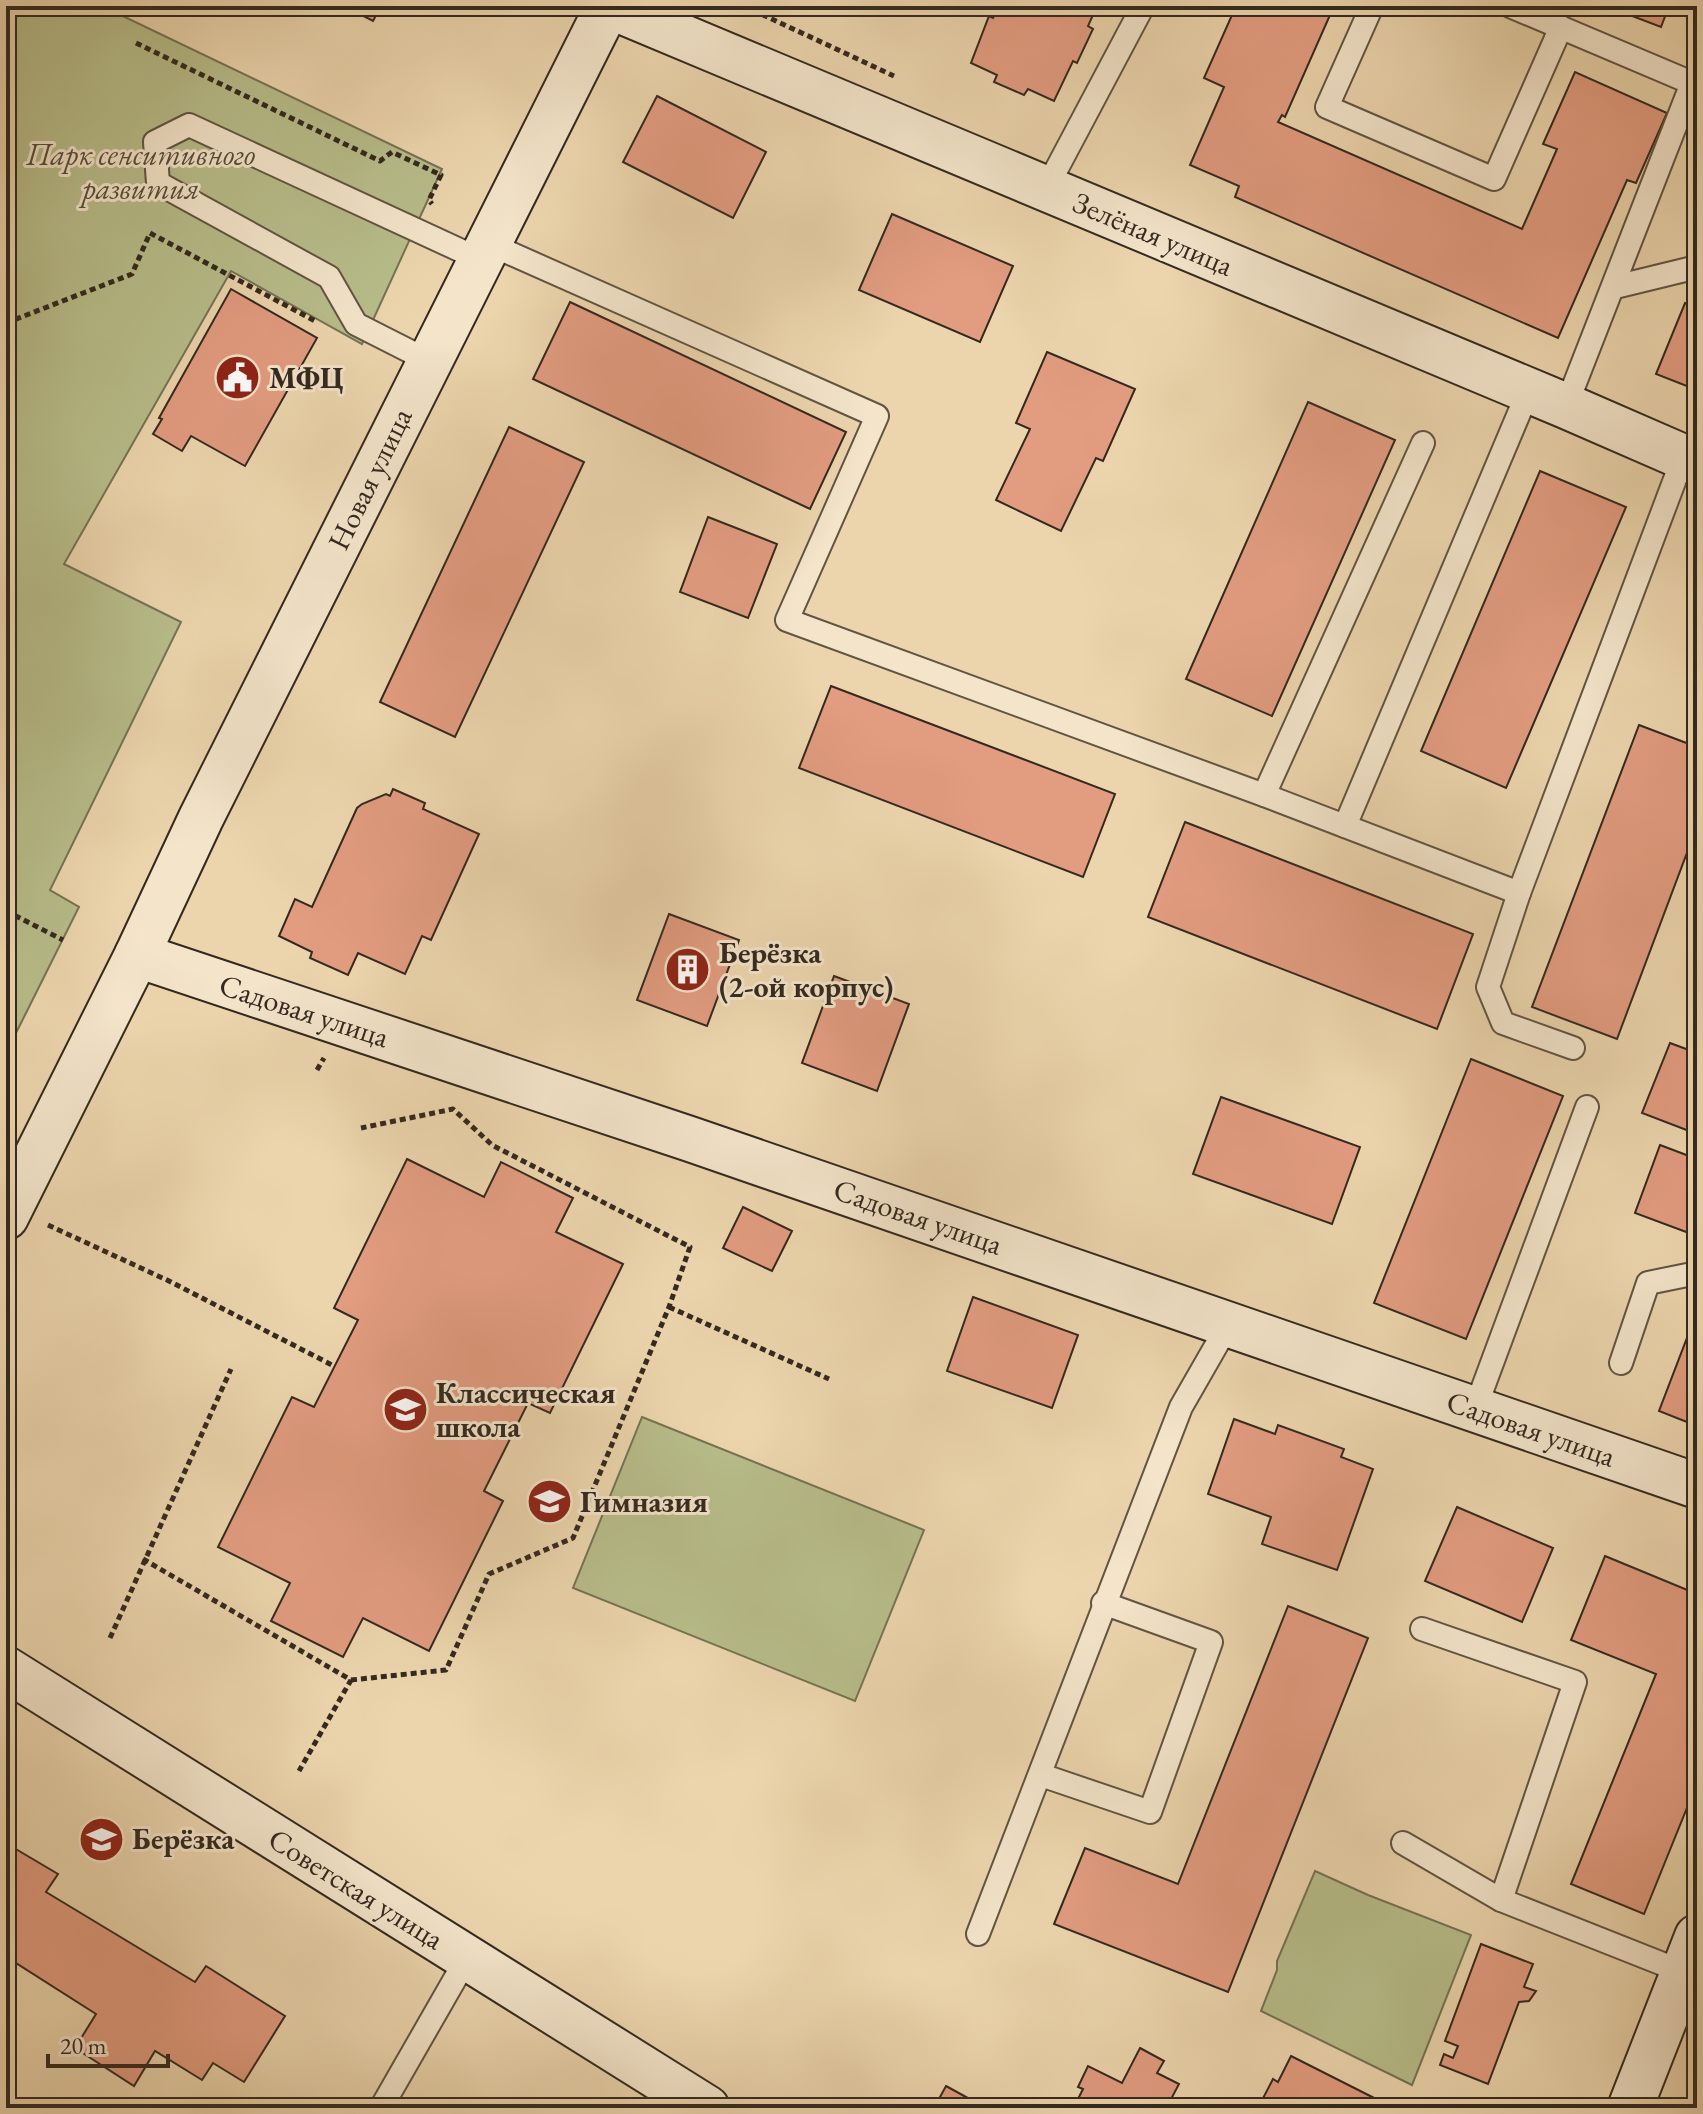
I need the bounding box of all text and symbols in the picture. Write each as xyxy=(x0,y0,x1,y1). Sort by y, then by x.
park label: Парк сенситивного развития xyxy=(26,135,255,208)
street label: Зелёная улица xyxy=(1067,182,1239,285)
public building icon: МФЦ xyxy=(214,354,262,402)
place label: МФЦ xyxy=(269,358,343,397)
street label: Новая улица xyxy=(318,401,421,556)
place label: Берёзка (2-ой корпус) xyxy=(719,933,893,1006)
building icon: Берёзка (2-ой корпус) xyxy=(664,946,712,994)
street label: Садовая улица xyxy=(214,965,394,1056)
street label: Садовая улица xyxy=(829,1169,1008,1264)
place label: Классическая школа xyxy=(436,1373,616,1446)
street label: Садовая улица xyxy=(1442,1381,1621,1476)
school or university icon: Классическая школа xyxy=(381,1386,429,1434)
school or university icon: Гимназия xyxy=(525,1478,573,1526)
place label: Гимназия xyxy=(580,1482,708,1521)
school or university icon: Берёзка xyxy=(77,1815,125,1863)
place label: Берёзка xyxy=(132,1819,235,1858)
street label: Советская улица xyxy=(261,1819,451,1958)
scale bar xyxy=(48,2018,168,2068)
text: 20 m xyxy=(60,2030,107,2061)

